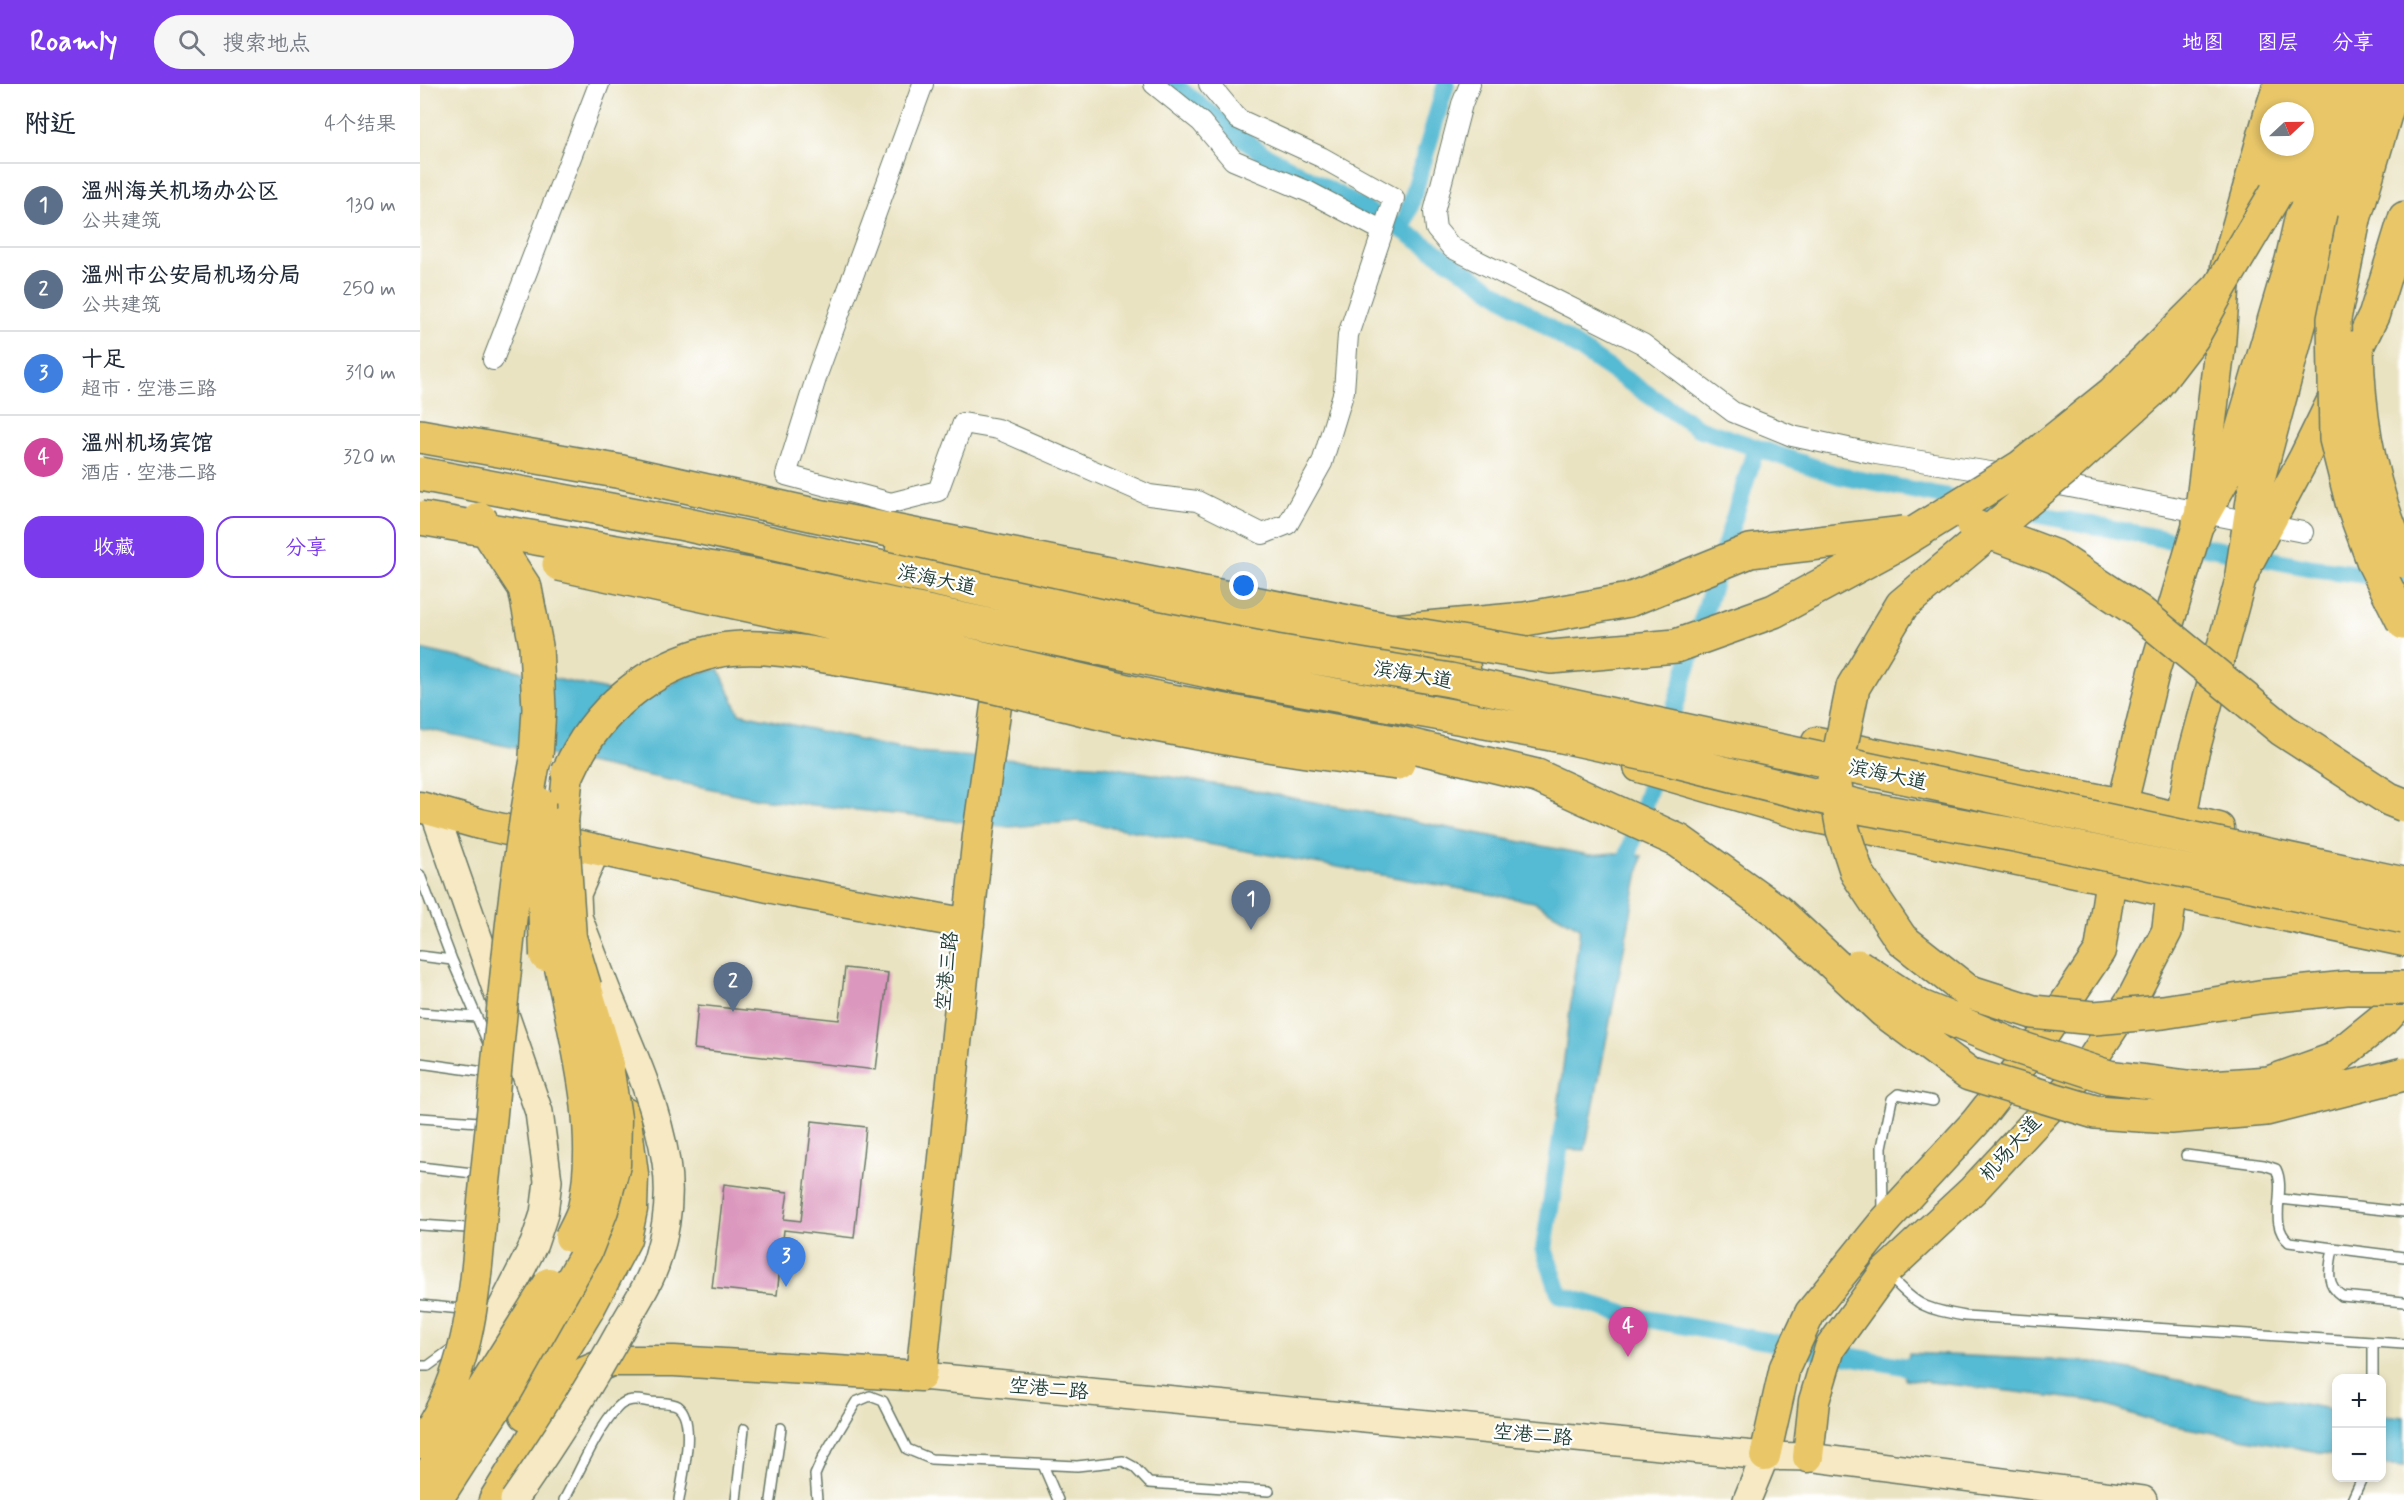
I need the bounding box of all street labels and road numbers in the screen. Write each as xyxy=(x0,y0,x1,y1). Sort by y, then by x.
street label: 滨海大道 xyxy=(895,559,979,602)
street label: 滨海大道 xyxy=(1371,655,1454,696)
street label: 滨海大道 xyxy=(1846,754,1930,797)
street label: 空港三路 xyxy=(930,929,965,1012)
street label: 机场大道 xyxy=(1974,1110,2048,1188)
street label: 空港二路 xyxy=(1008,1373,1091,1407)
street label: 空港二路 xyxy=(1492,1419,1575,1453)

